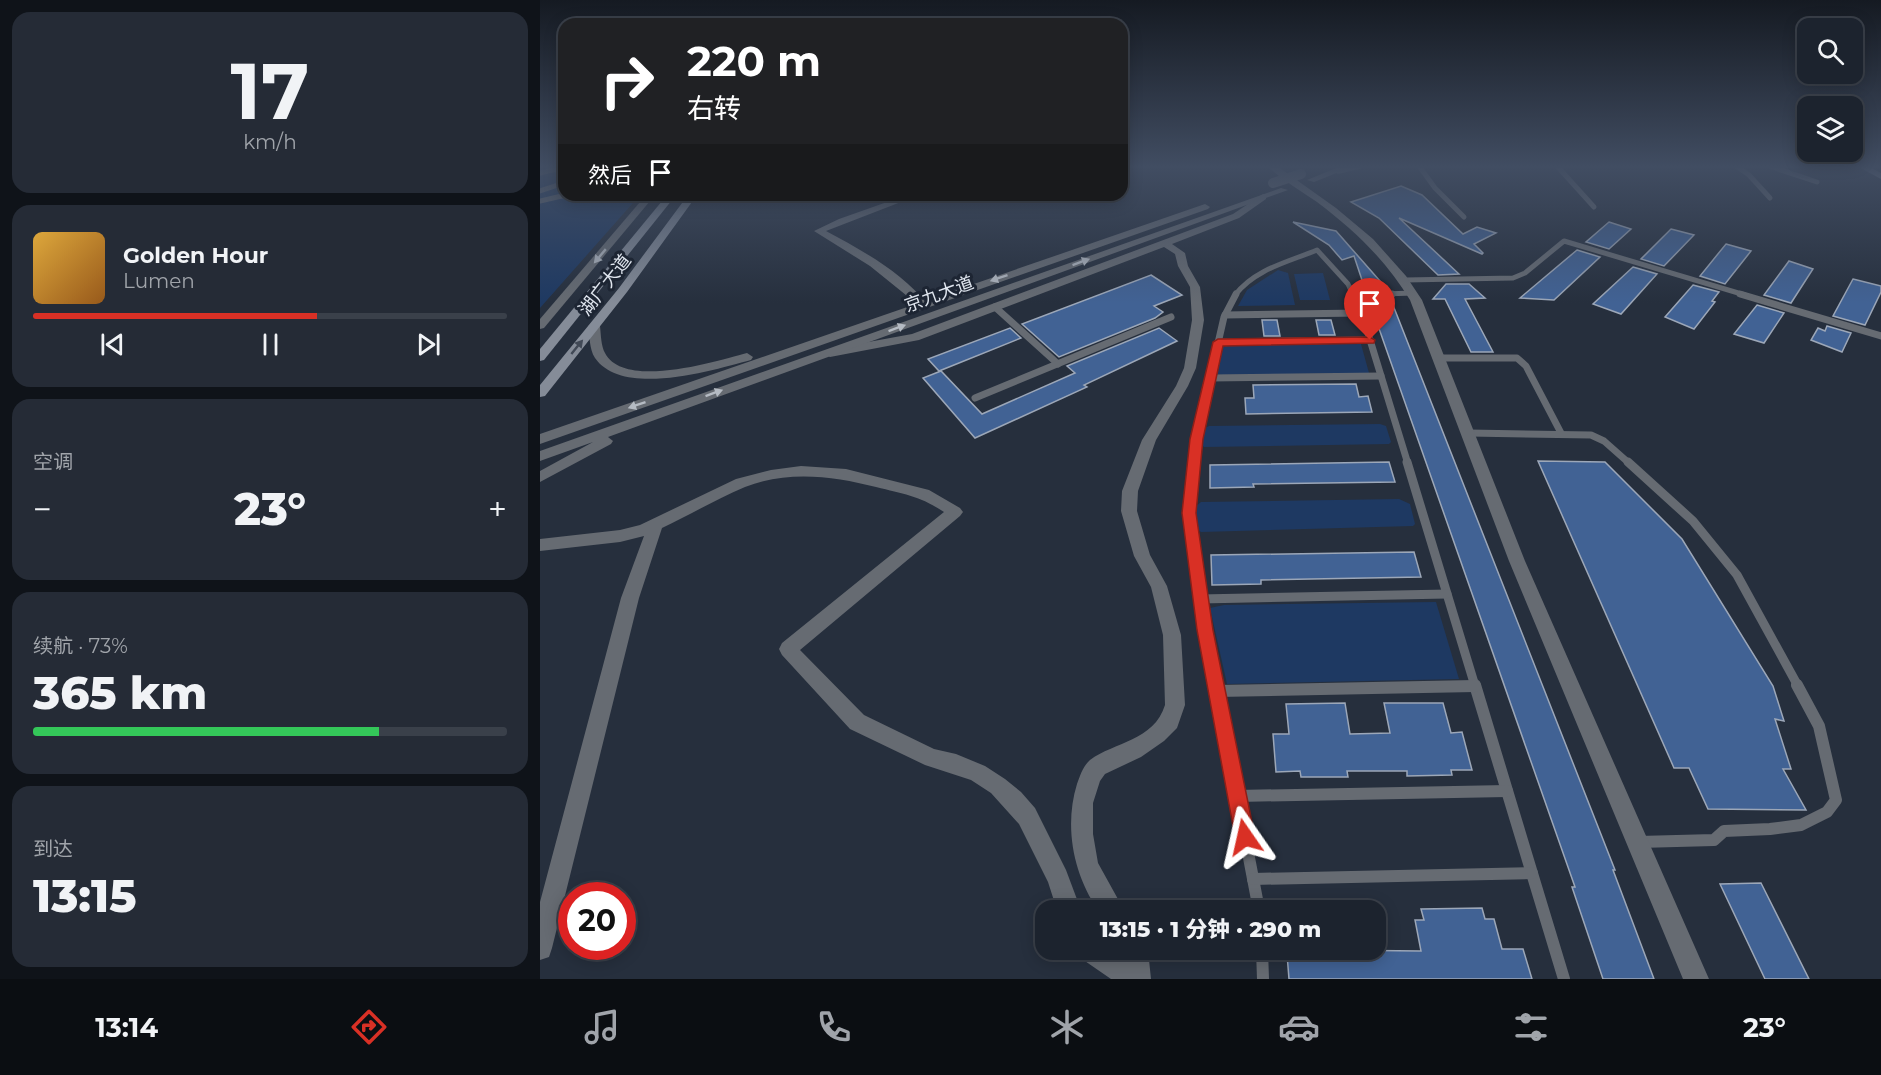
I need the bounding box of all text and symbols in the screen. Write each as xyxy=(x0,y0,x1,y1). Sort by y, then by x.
map controls xyxy=(1797,18,1863,162)
button: search xyxy=(1797,18,1863,84)
text: 220 m xyxy=(687,35,821,87)
icon: right xyxy=(588,42,666,120)
text: 17 xyxy=(231,43,309,139)
text: 右转 xyxy=(687,92,741,125)
button: layers xyxy=(1797,96,1863,162)
text: km/h xyxy=(243,130,297,154)
icon: arrive xyxy=(644,156,677,189)
text: 然后 xyxy=(588,162,632,189)
text: Golden Hour xyxy=(123,242,268,269)
one-way arrow xyxy=(593,248,606,264)
street label: 湖广大道 xyxy=(574,250,636,320)
one-way arrow xyxy=(1072,256,1090,266)
text: Lumen xyxy=(123,269,195,293)
street label: 京九大道 xyxy=(901,271,977,317)
one-way arrow xyxy=(990,274,1008,284)
pin xyxy=(1344,278,1395,340)
icon: arrive xyxy=(1353,287,1386,320)
one-way arrow xyxy=(888,322,906,332)
icon: previous xyxy=(96,328,129,361)
icon: pause xyxy=(254,328,287,361)
icon: next xyxy=(412,328,445,361)
one-way arrow xyxy=(570,340,582,355)
one-way arrow xyxy=(705,388,723,398)
one-way arrow xyxy=(628,401,646,410)
text: 空调 xyxy=(33,450,73,474)
text: 23° xyxy=(234,481,306,536)
text: − xyxy=(33,489,52,529)
text: + xyxy=(488,489,507,529)
text: 续航 · 73% xyxy=(33,634,128,658)
text: 365 km xyxy=(33,665,207,720)
position arrow xyxy=(1213,805,1277,869)
text: 到达 xyxy=(33,837,73,861)
text: 13:15 xyxy=(33,868,137,923)
speed limit sign: 20 xyxy=(558,882,636,960)
text: 13:15 · 1 分钟 · 290 m xyxy=(1100,916,1321,943)
icon: directions xyxy=(348,1006,390,1048)
icon: music xyxy=(581,1006,623,1048)
icon: phone xyxy=(813,1006,855,1048)
icon: climate xyxy=(1046,1006,1088,1048)
icon: car xyxy=(1278,1006,1320,1048)
icon: filters xyxy=(1510,1006,1552,1048)
text: 13:14 xyxy=(95,1011,158,1044)
text: 23° xyxy=(1743,1011,1786,1044)

